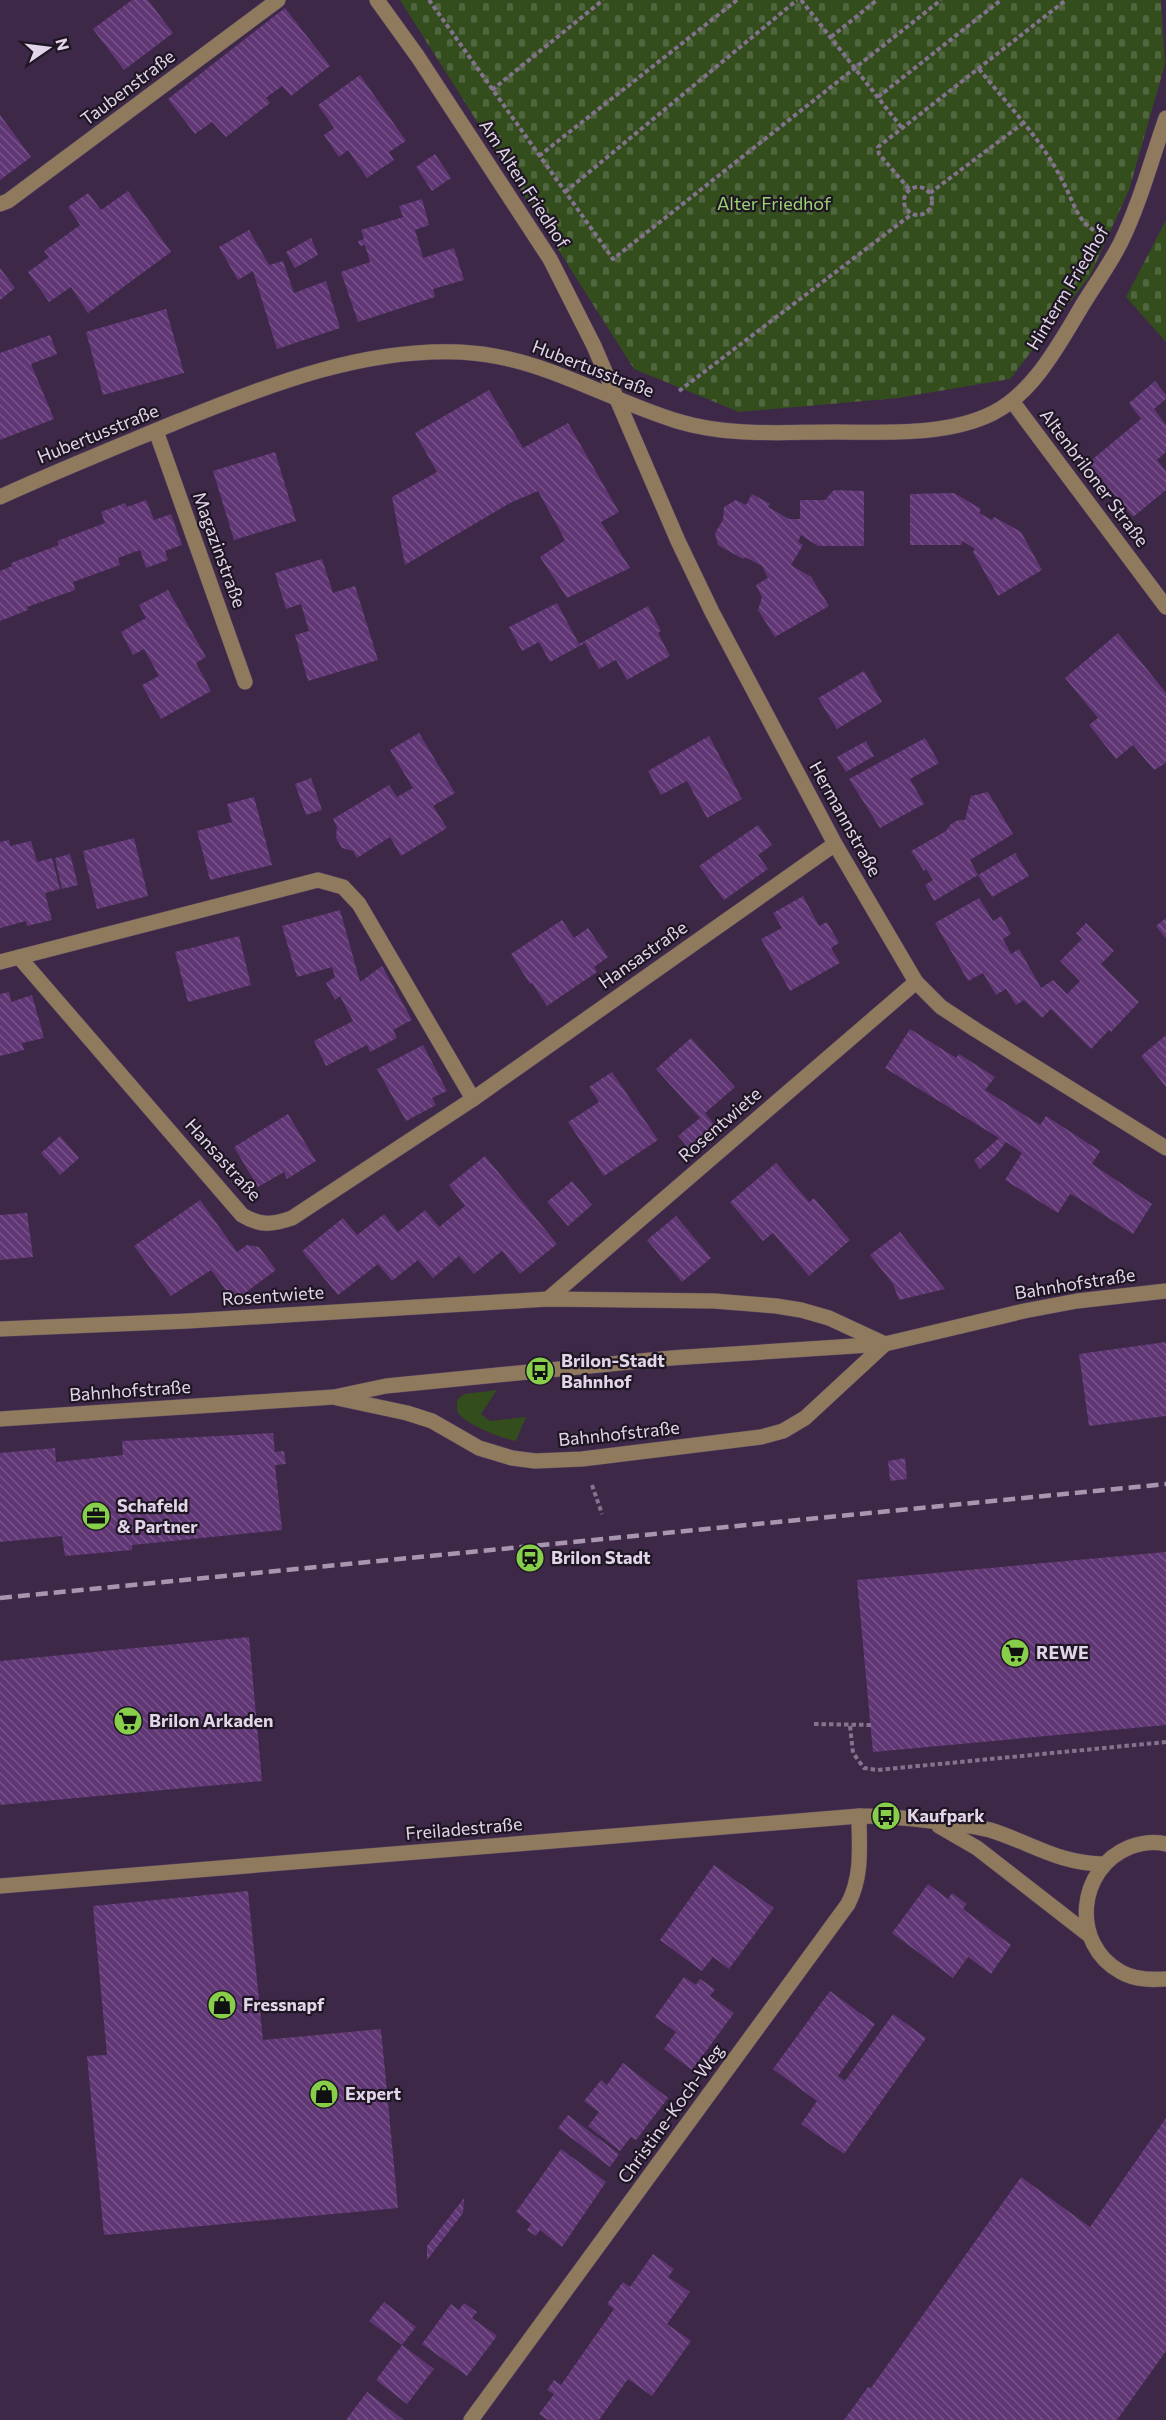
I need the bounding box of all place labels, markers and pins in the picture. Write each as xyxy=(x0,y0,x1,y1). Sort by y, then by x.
place label: Brilon-Stadt Bahnhof xyxy=(561,1349,665,1392)
bus stop icon: Brilon-Stadt Bahnhof xyxy=(524,1355,556,1387)
place label: Schafeld & Partner xyxy=(117,1494,198,1537)
office icon: Schafeld & Partner xyxy=(80,1500,112,1532)
station icon: Brilon Stadt xyxy=(514,1542,546,1574)
place label: Brilon Stadt xyxy=(551,1546,651,1568)
supermarket icon: REWE xyxy=(999,1637,1031,1669)
place label: REWE xyxy=(1036,1641,1089,1663)
supermarket icon: Brilon Arkaden xyxy=(112,1705,144,1737)
place label: Brilon Arkaden xyxy=(149,1709,273,1731)
bus stop icon: Kaufpark xyxy=(870,1800,902,1832)
place label: Kaufpark xyxy=(907,1804,985,1826)
shop icon: Fressnapf xyxy=(206,1989,238,2021)
place label: Fressnapf xyxy=(243,1993,325,2015)
shop icon: Expert xyxy=(308,2078,340,2110)
place label: Expert xyxy=(345,2082,402,2104)

